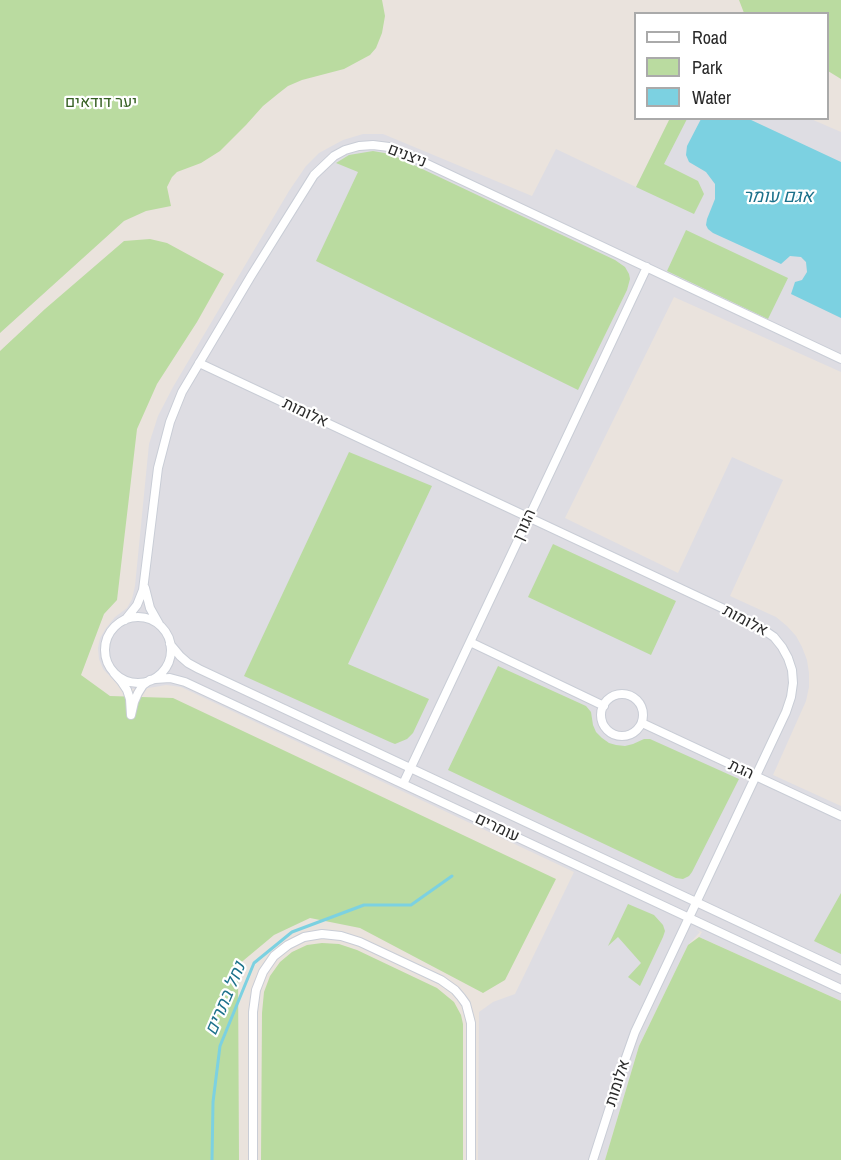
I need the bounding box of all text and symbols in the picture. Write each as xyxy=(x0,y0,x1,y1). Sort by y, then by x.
legend xyxy=(634,12,829,120)
text: Road xyxy=(692,25,727,50)
text: Park xyxy=(692,55,722,80)
text: Water xyxy=(692,85,731,110)
park label: יער דודאים xyxy=(65,93,137,113)
street label: ניצנים xyxy=(385,140,429,172)
water label: אגם עומר xyxy=(743,186,813,208)
street label: אלומות xyxy=(279,394,331,432)
street label: הגורן xyxy=(509,506,541,544)
street label: אלומות xyxy=(719,601,771,641)
street label: הגת xyxy=(725,756,757,784)
street label: עומרים xyxy=(472,809,522,847)
water label: נחל בתרים xyxy=(201,959,251,1039)
street label: אלומות xyxy=(601,1057,635,1109)

